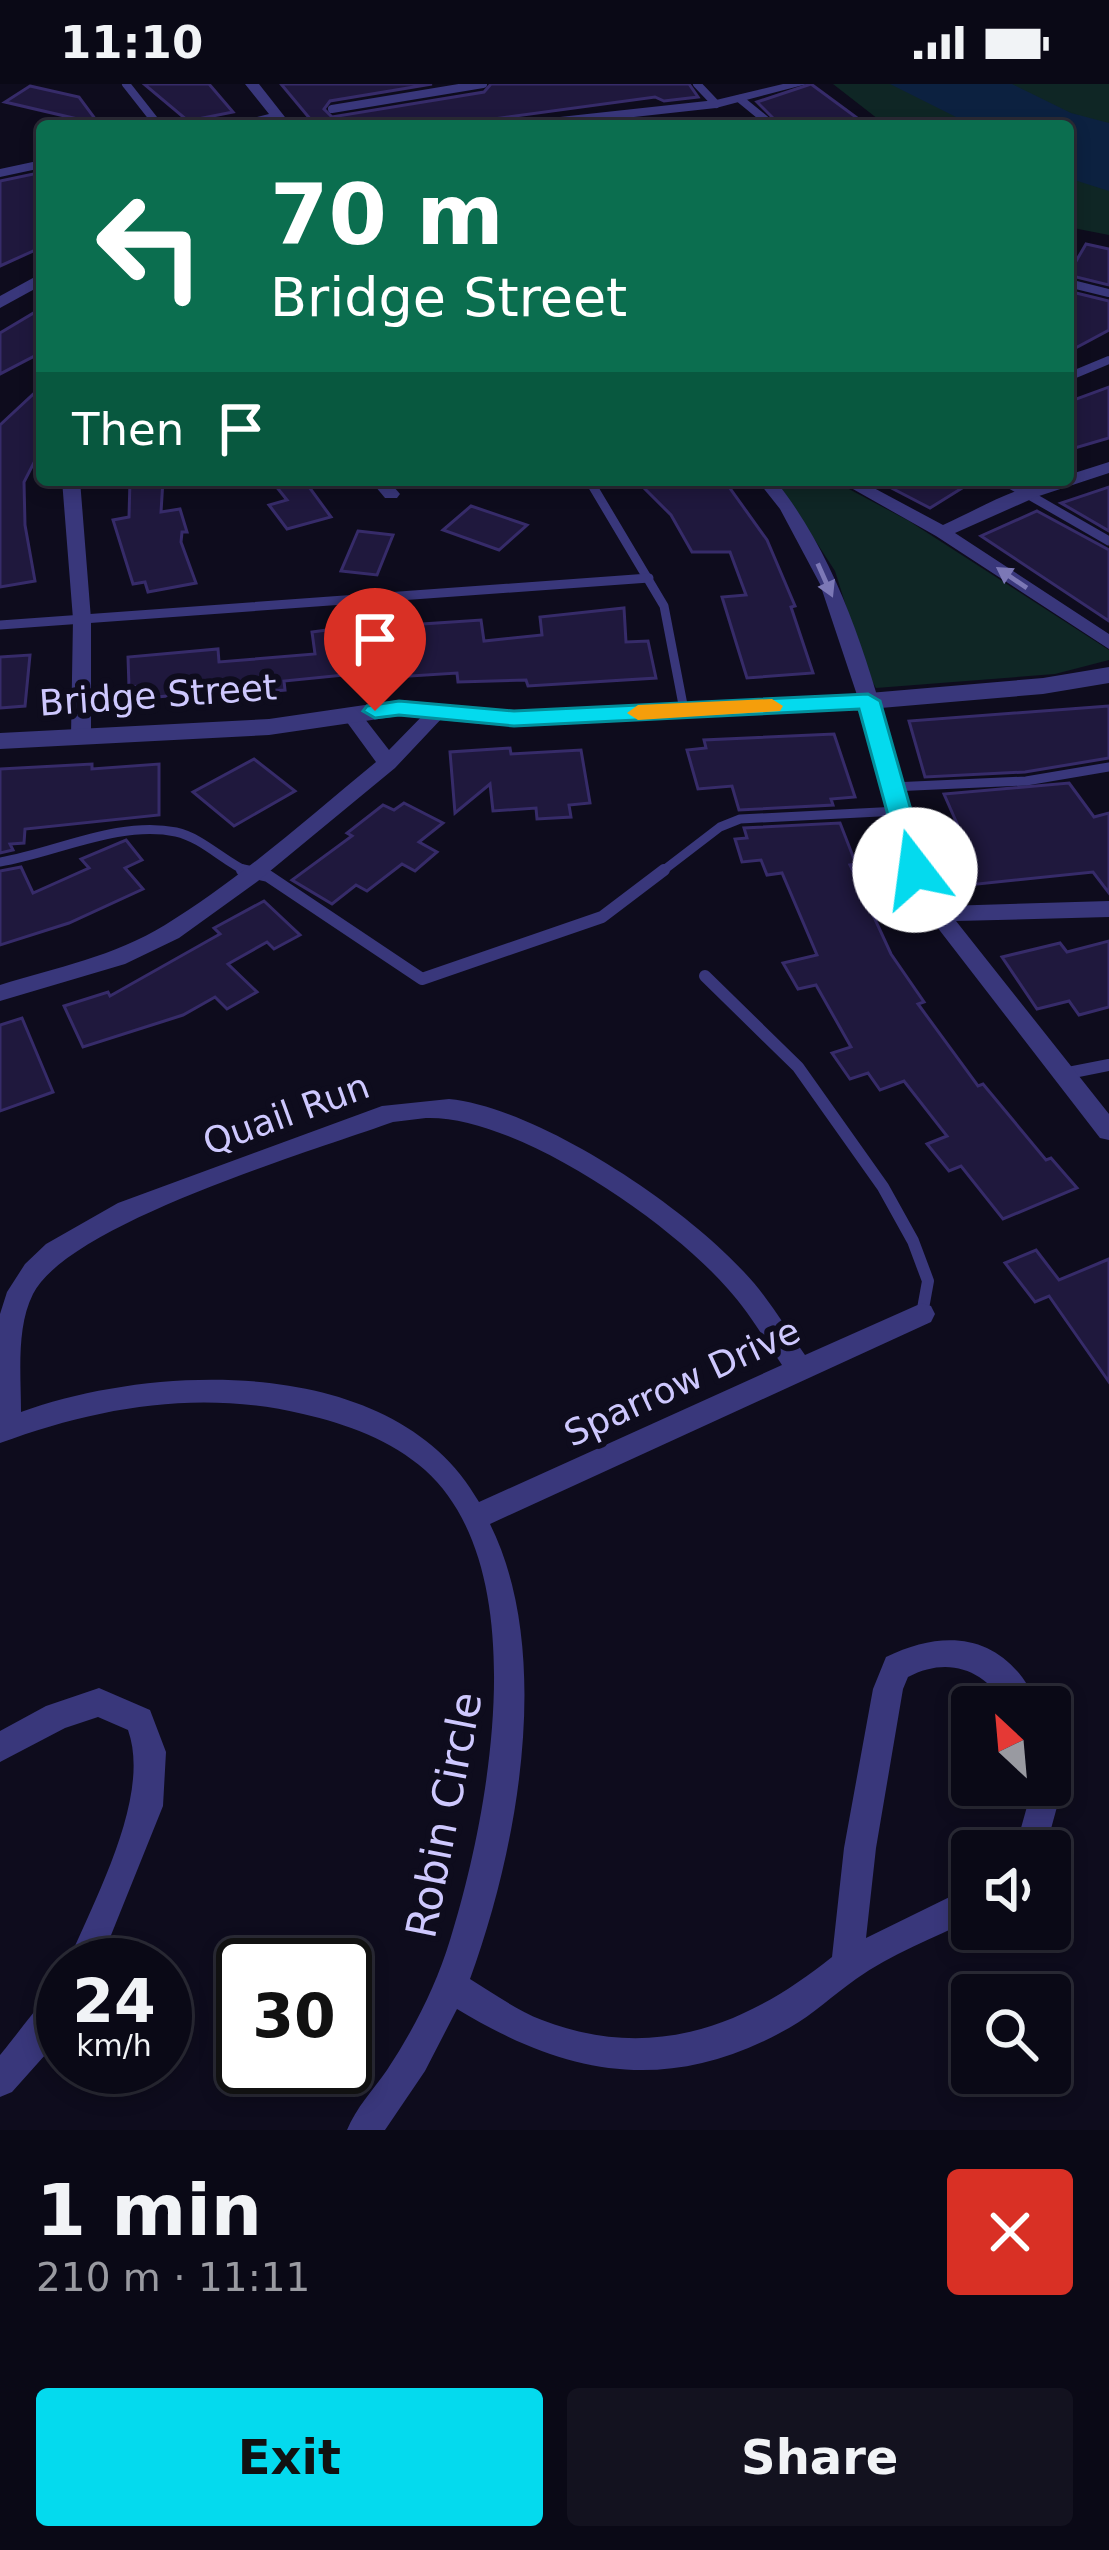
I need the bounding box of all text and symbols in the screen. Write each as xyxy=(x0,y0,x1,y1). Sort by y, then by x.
text: 11:10 xyxy=(60,16,203,69)
text: 70 m xyxy=(270,166,504,264)
icon: left xyxy=(72,168,228,324)
text: Bridge Street xyxy=(270,266,627,329)
icon: arrive xyxy=(208,396,274,462)
text: Then xyxy=(72,403,184,456)
one-way arrow xyxy=(816,563,836,598)
one-way arrow xyxy=(995,567,1028,589)
pin xyxy=(324,588,426,711)
icon: arrive xyxy=(342,606,408,672)
street label: Bridge Street xyxy=(38,666,278,724)
position arrow xyxy=(852,807,978,933)
street label: Quail Run xyxy=(197,1065,375,1163)
street label: Sparrow Drive xyxy=(558,1310,806,1454)
north arrow xyxy=(951,1686,1071,1806)
map controls xyxy=(951,1686,1071,2094)
street label: Robin Circle xyxy=(396,1688,492,1942)
button: sound xyxy=(951,1830,1071,1950)
speed limit sign: 30 xyxy=(216,1938,372,2094)
text: 24 xyxy=(72,1966,156,2036)
button: search xyxy=(951,1974,1071,2094)
text: km/h xyxy=(76,2028,152,2063)
text: 1 min xyxy=(36,2168,262,2252)
button: close xyxy=(947,2169,1073,2295)
text: 210 m · 11:11 xyxy=(36,2255,310,2300)
button: Exit xyxy=(36,2388,543,2526)
button: Share xyxy=(567,2388,1073,2526)

